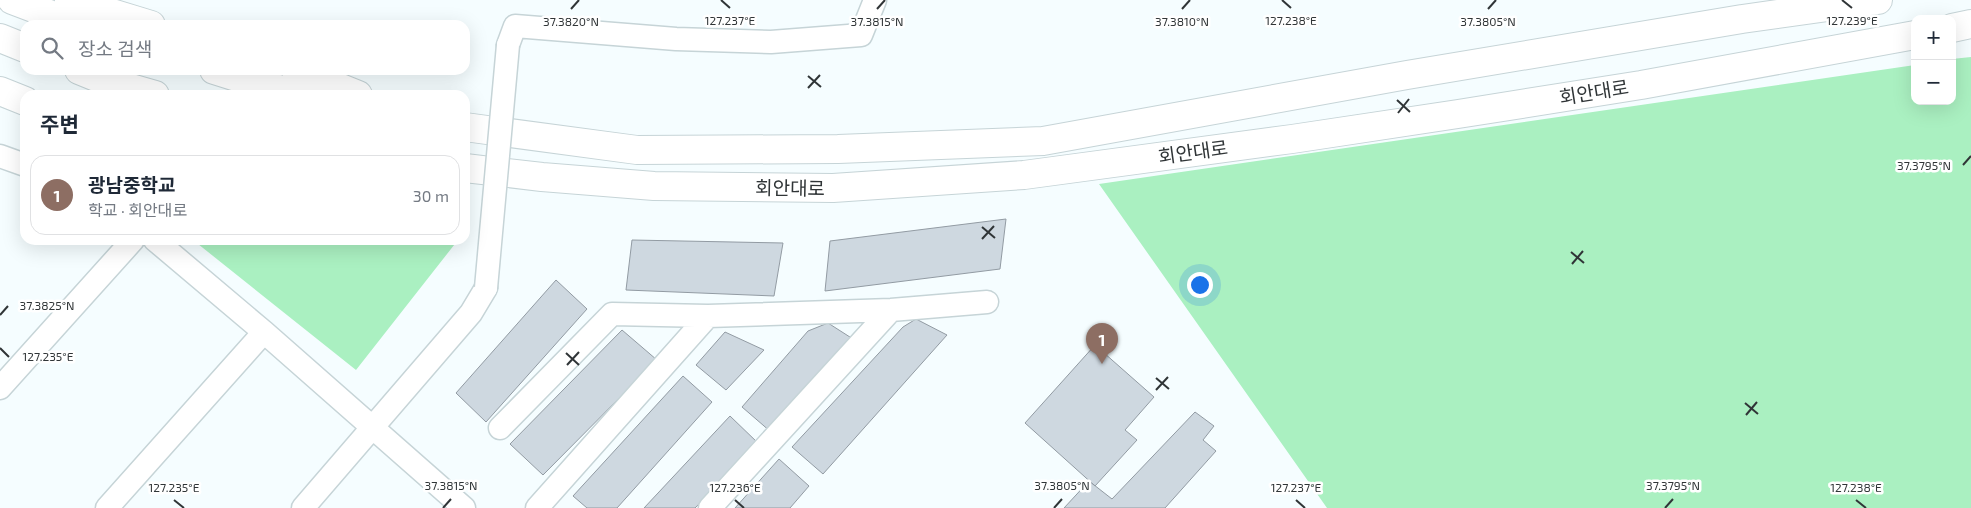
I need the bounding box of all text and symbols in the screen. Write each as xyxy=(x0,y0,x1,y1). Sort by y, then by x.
text: 127.237°E xyxy=(705,13,756,27)
text: 127.238°E xyxy=(1265,13,1317,27)
text: 127.239°E xyxy=(1826,13,1878,27)
text: 37.3820°N xyxy=(543,14,599,28)
text: 37.3815°N xyxy=(851,14,904,28)
text: 37.3810°N xyxy=(1155,14,1209,28)
text: 37.3805°N xyxy=(1460,14,1516,28)
map controls xyxy=(1911,15,1956,105)
button: + xyxy=(1911,15,1956,60)
search box xyxy=(20,20,470,75)
icon: search xyxy=(38,34,66,62)
text: 장소 검색 xyxy=(78,37,152,60)
button: − xyxy=(1911,60,1956,105)
street label: 회안대로 xyxy=(1558,75,1630,108)
text: 주변 xyxy=(40,111,79,136)
street label: 회안대로 xyxy=(1157,135,1229,168)
text: 37.3795°N xyxy=(1897,158,1951,172)
text: 광남중학교 xyxy=(88,173,175,196)
street label: 회안대로 xyxy=(755,175,825,200)
text: 1 xyxy=(54,186,60,205)
text: 30 m xyxy=(413,186,449,205)
text: 학교 · 회안대로 xyxy=(88,200,187,219)
your location xyxy=(1187,272,1213,298)
text: 37.3825°N xyxy=(20,298,74,312)
pin: 1 xyxy=(1086,323,1118,364)
text: 127.235°E xyxy=(23,349,74,363)
text: 37.3815°N xyxy=(425,478,478,492)
text: 37.3805°N xyxy=(1034,478,1090,492)
text: 37.3795°N xyxy=(1646,478,1700,492)
text: 127.235°E xyxy=(149,480,200,494)
text: 127.236°E xyxy=(709,480,761,494)
text: 127.237°E xyxy=(1271,480,1322,494)
text: 127.238°E xyxy=(1830,480,1882,494)

